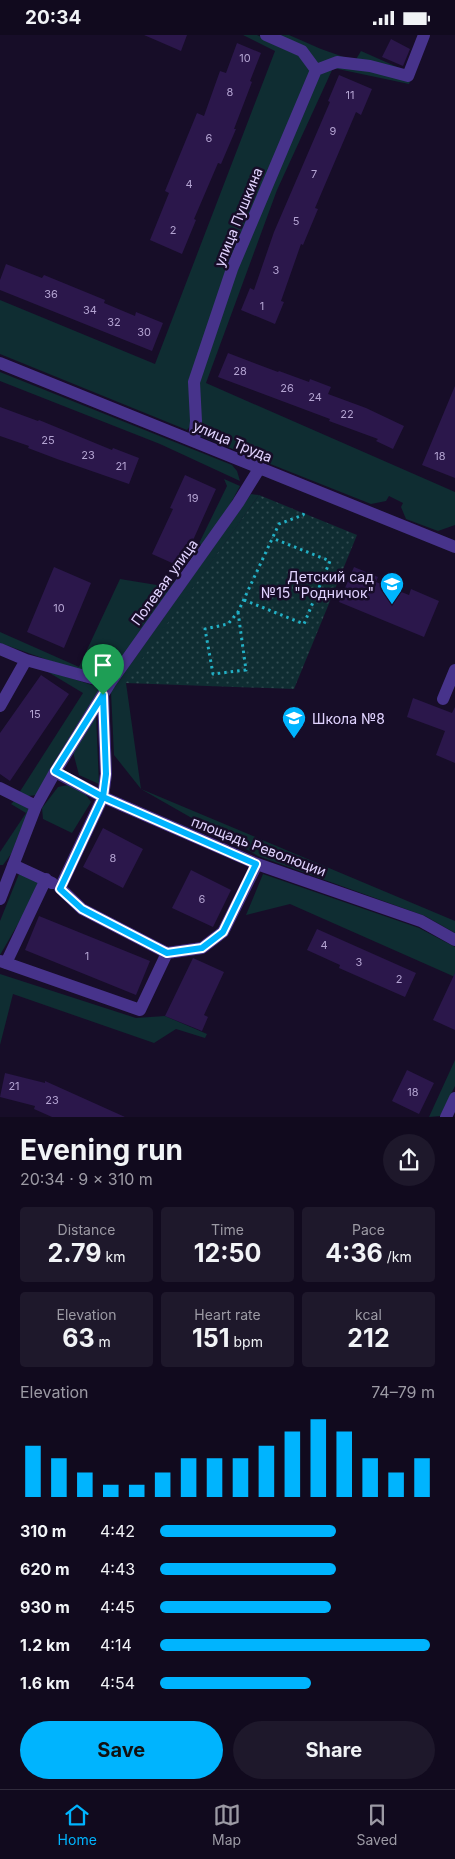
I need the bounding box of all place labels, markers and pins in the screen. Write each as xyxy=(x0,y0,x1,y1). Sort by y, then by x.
place label: Детский сад №15 "Родничок" xyxy=(261,568,374,601)
school or university icon: Детский сад №15 "Родничок" xyxy=(379,571,405,605)
pin xyxy=(82,644,124,695)
school or university icon: Школа №8 xyxy=(281,705,307,739)
place label: Школа №8 xyxy=(312,710,385,727)

